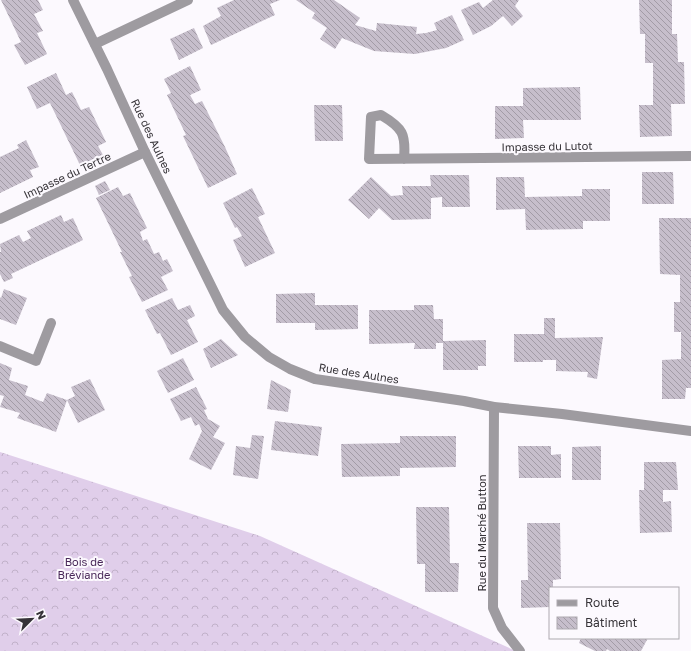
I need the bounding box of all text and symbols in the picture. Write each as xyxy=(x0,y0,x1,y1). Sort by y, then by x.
street label: Rue des Aulnes xyxy=(129,97,175,176)
street label: Impasse du Lutot xyxy=(501,139,593,153)
street label: Impasse du Tertre xyxy=(21,149,113,201)
street label: Rue des Aulnes xyxy=(318,360,400,386)
street label: Rue du Marché Button xyxy=(475,474,488,592)
park label: Bois de Bréviande xyxy=(58,555,110,581)
legend xyxy=(549,587,679,639)
text: Route xyxy=(585,595,619,610)
north arrow xyxy=(12,599,52,639)
text: N xyxy=(34,608,49,621)
text: Bâtiment xyxy=(585,615,638,630)

